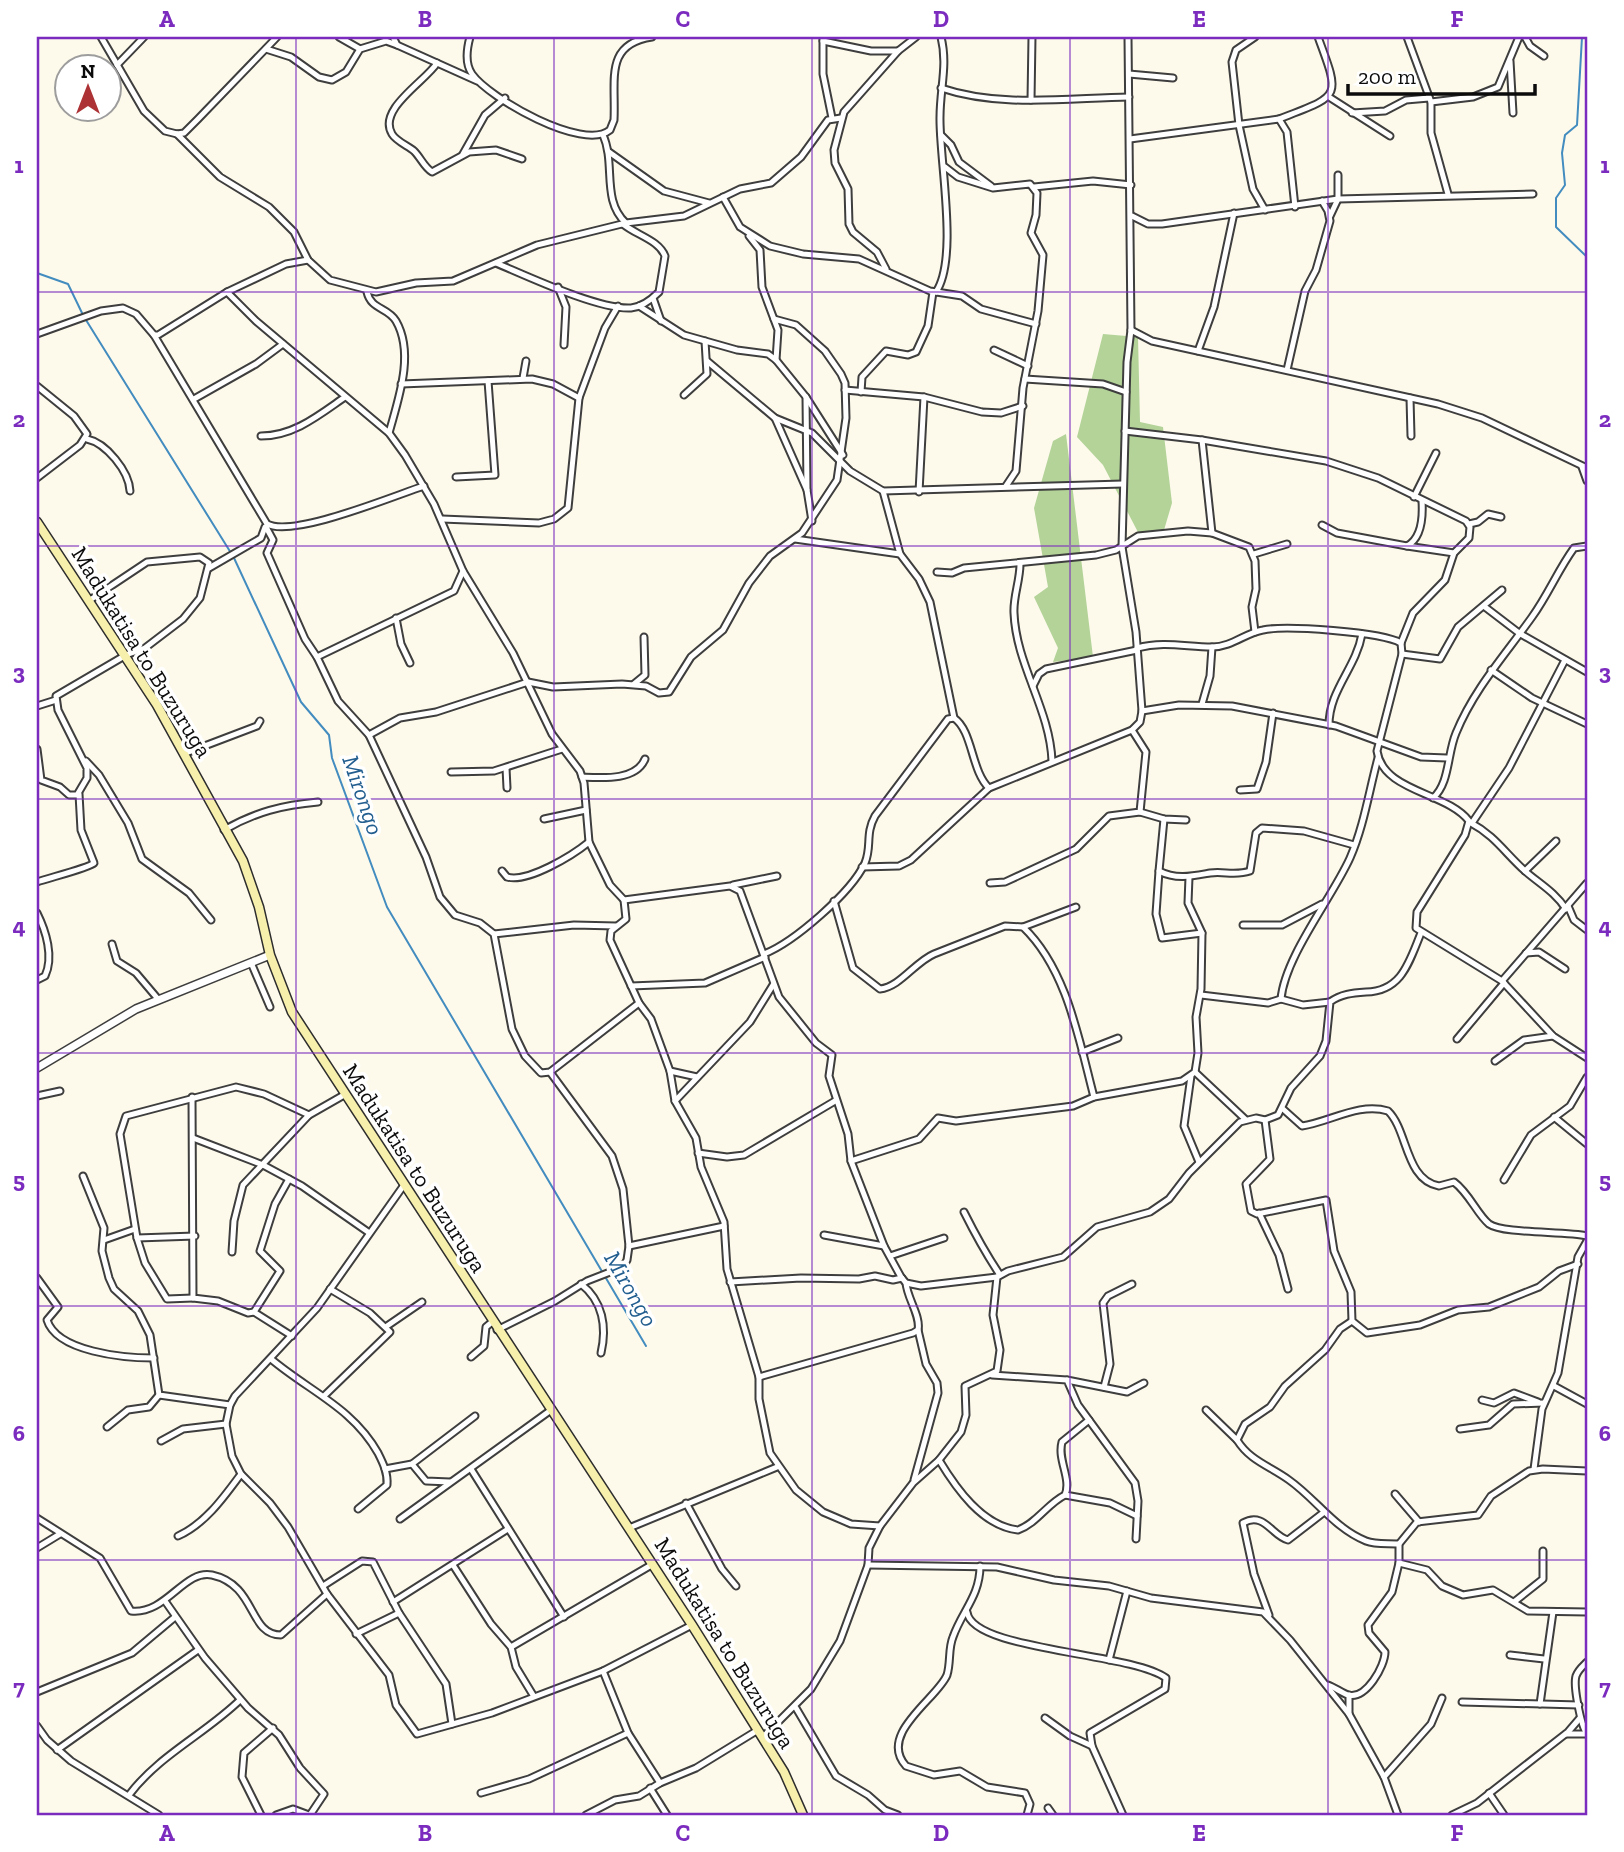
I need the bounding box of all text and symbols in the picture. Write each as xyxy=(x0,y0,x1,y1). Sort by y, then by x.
text: A xyxy=(159,5,175,33)
text: B xyxy=(418,5,432,33)
text: C xyxy=(676,5,690,33)
text: D xyxy=(933,5,949,33)
text: E xyxy=(1192,5,1206,33)
text: F xyxy=(1450,5,1464,33)
north arrow xyxy=(52,52,122,122)
scale bar xyxy=(1348,52,1535,96)
text: N xyxy=(81,60,95,83)
text: 200 m xyxy=(1358,64,1416,89)
text: 1 xyxy=(14,151,24,179)
text: 1 xyxy=(1600,151,1610,179)
text: 2 xyxy=(13,405,25,433)
text: 2 xyxy=(1599,405,1611,433)
street label: Madukatisa to Buzuruga xyxy=(66,541,218,763)
text: 3 xyxy=(13,658,25,686)
text: 3 xyxy=(1599,658,1611,686)
water label: Mirongo xyxy=(336,751,391,838)
text: 4 xyxy=(12,912,26,940)
text: 4 xyxy=(1598,912,1612,940)
street label: Madukatisa to Buzuruga xyxy=(337,1058,493,1278)
text: 5 xyxy=(13,1166,25,1194)
text: 5 xyxy=(1599,1166,1611,1194)
water label: Mirongo xyxy=(598,1246,665,1332)
text: 6 xyxy=(13,1419,25,1447)
text: 6 xyxy=(1599,1419,1611,1447)
street label: Madukatisa to Buzuruga xyxy=(649,1532,801,1754)
text: 7 xyxy=(13,1673,25,1701)
text: 7 xyxy=(1599,1673,1611,1701)
text: A xyxy=(159,1819,175,1847)
text: B xyxy=(418,1819,432,1847)
text: C xyxy=(676,1819,690,1847)
text: D xyxy=(933,1819,949,1847)
text: E xyxy=(1192,1819,1206,1847)
text: F xyxy=(1450,1819,1464,1847)

